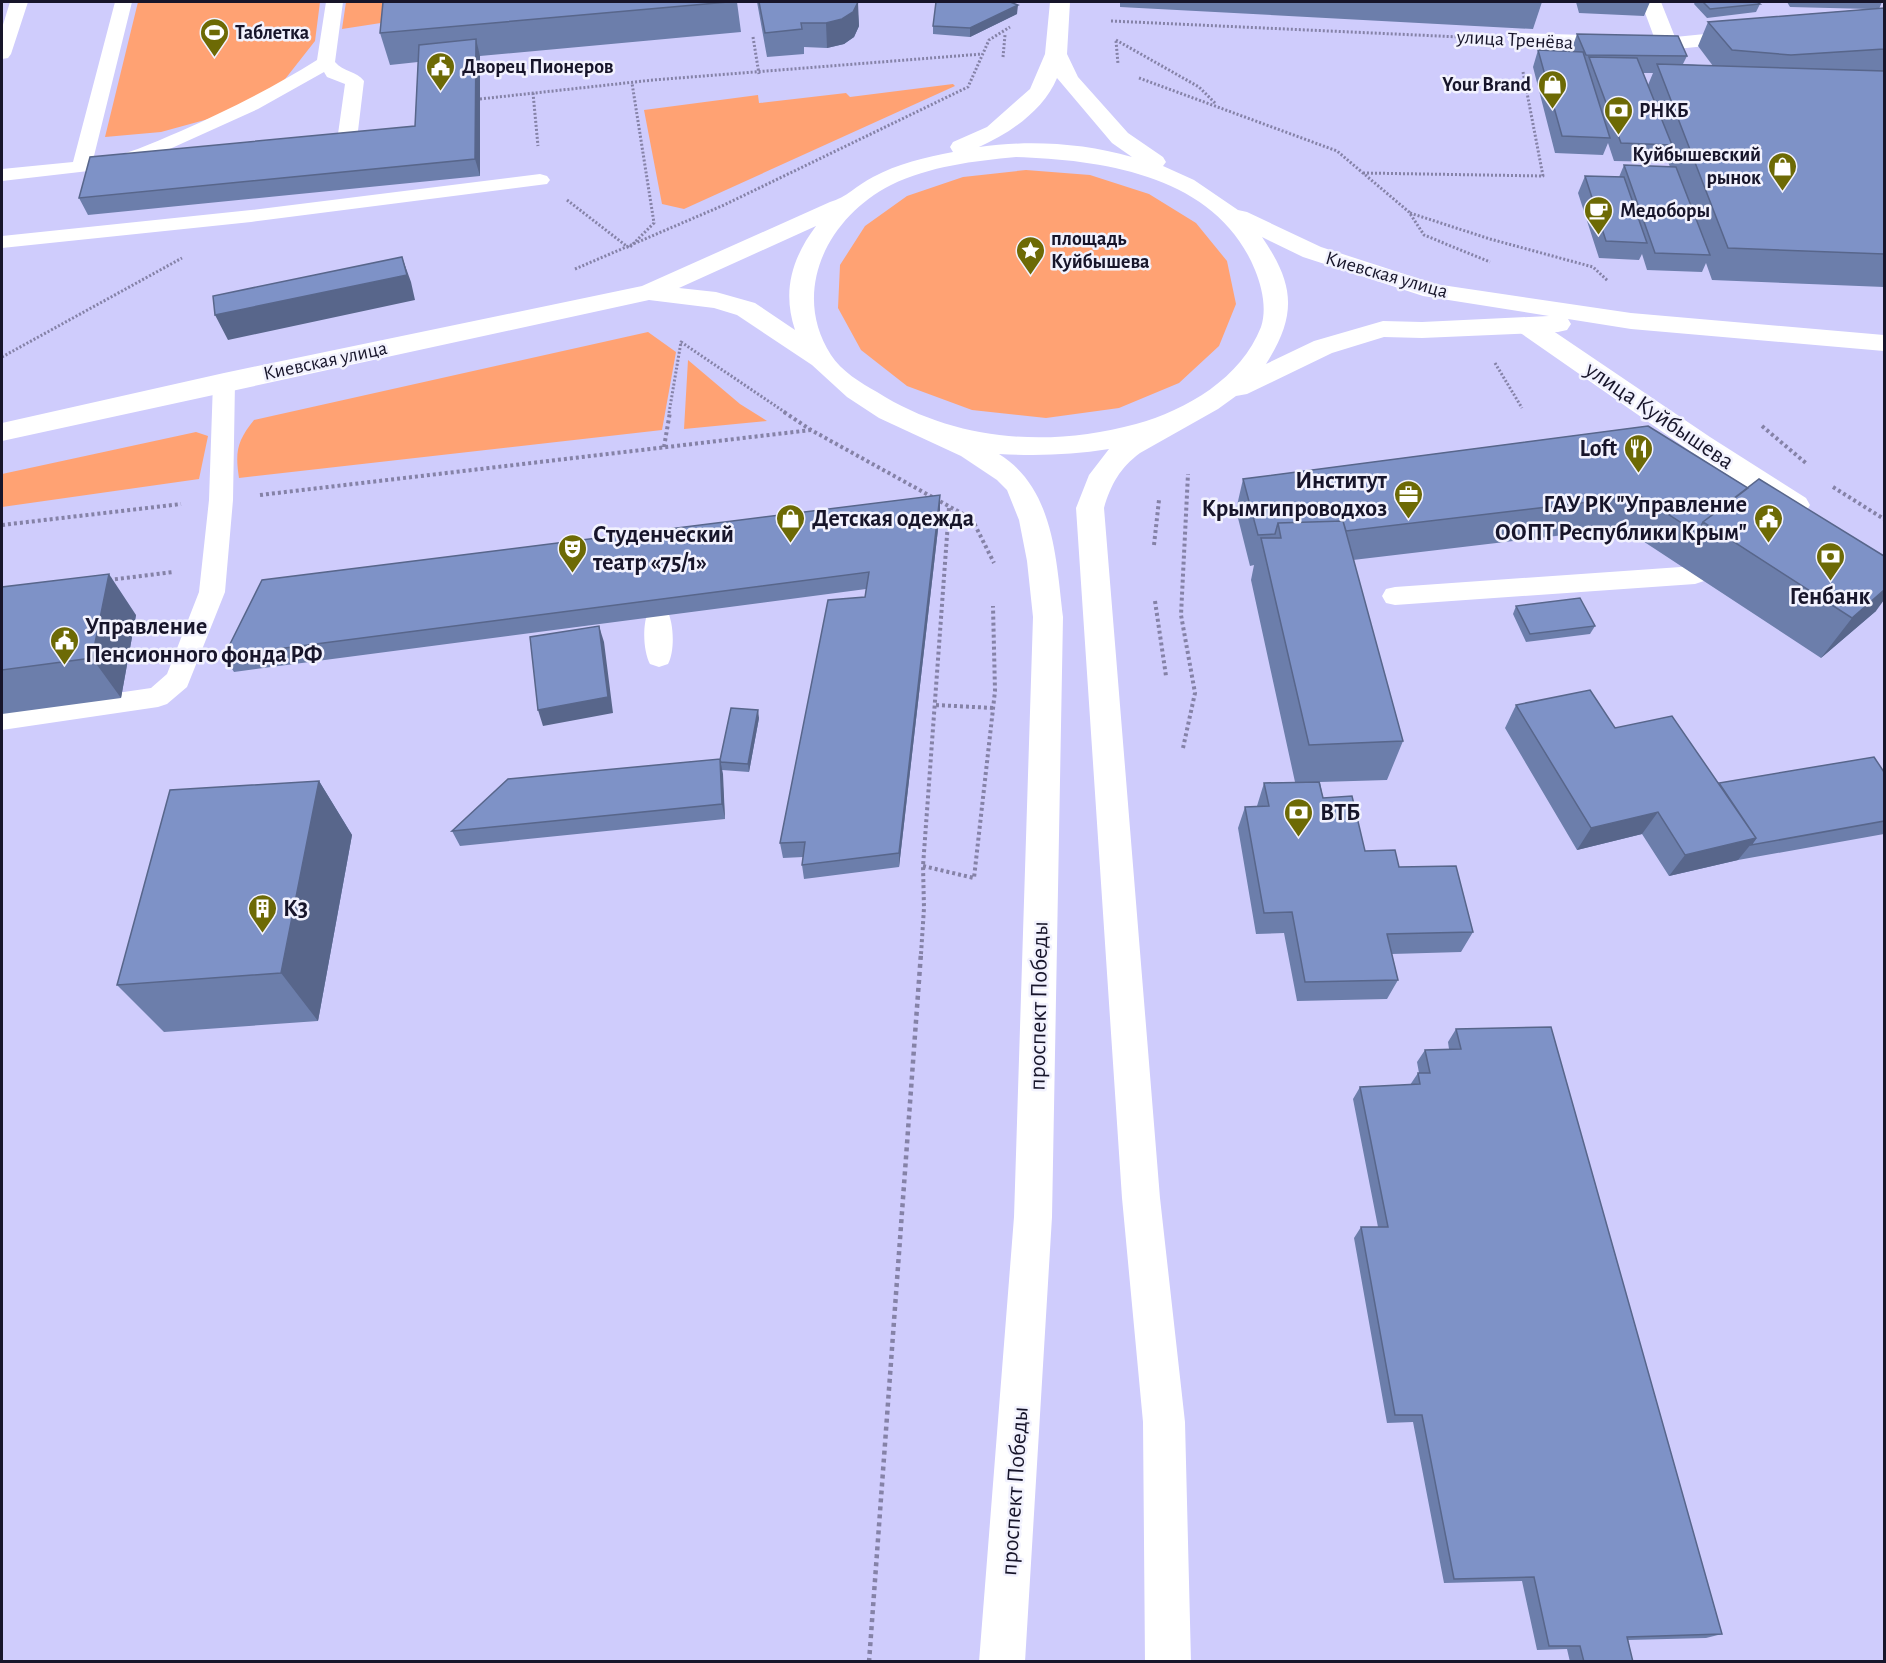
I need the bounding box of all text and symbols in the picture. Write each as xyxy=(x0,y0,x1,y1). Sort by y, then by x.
sports icon: Таблетка xyxy=(198,16,230,58)
place label: Таблетка xyxy=(235,23,310,43)
street label: улица Тренёва xyxy=(1455,27,1574,53)
public building icon: Дворец Пионеров xyxy=(425,50,457,92)
place label: Дворец Пионеров xyxy=(462,57,614,77)
shop icon: Your Brand xyxy=(1536,68,1568,110)
place label: Your Brand xyxy=(1442,75,1531,95)
bank icon: РНКБ xyxy=(1602,94,1634,136)
place label: РНКБ xyxy=(1639,101,1689,121)
place label: Куйбышевский рынок xyxy=(1632,145,1761,188)
shop icon: Куйбышевский рынок xyxy=(1766,150,1798,192)
cafe icon: Медоборы xyxy=(1583,194,1615,236)
place label: Медоборы xyxy=(1620,201,1710,221)
place label: площадь Куйбышева xyxy=(1051,229,1150,272)
place icon: площадь Куйбышева xyxy=(1014,234,1046,276)
street label: Киевская улица xyxy=(1323,248,1450,302)
street label: Киевская улица xyxy=(261,338,389,384)
street label: улица Куйбышева xyxy=(1580,357,1738,474)
restaurant icon: Loft xyxy=(1622,432,1654,474)
place label: Loft xyxy=(1579,437,1617,461)
place label: Институт Крымгипроводхоз xyxy=(1201,469,1388,521)
office icon: Институт Крымгипроводхоз xyxy=(1392,478,1424,520)
place label: ГАУ РК "Управление ООПТ Республики Крым" xyxy=(1495,493,1747,545)
shop icon: Детская одежда xyxy=(775,502,807,544)
public building icon: ГАУ РК "Управление ООПТ Республики Крым" xyxy=(1752,502,1784,544)
place label: Детская одежда xyxy=(812,507,974,531)
place label: Студенческий театр «75/1» xyxy=(592,523,734,575)
theatre icon: Студенческий театр «75/1» xyxy=(556,532,588,574)
bank icon: Генбанк xyxy=(1814,540,1846,582)
place label: Генбанк xyxy=(1789,585,1871,609)
place label: Управление Пенсионного фонда РФ xyxy=(85,615,323,667)
public building icon: Управление Пенсионного фонда РФ xyxy=(48,624,80,666)
bank icon: ВТБ xyxy=(1283,796,1315,838)
place label: ВТБ xyxy=(1320,801,1360,825)
building icon: К3 xyxy=(246,892,278,934)
place label: К3 xyxy=(283,897,308,921)
street label: проспект Победы xyxy=(1026,921,1052,1091)
street label: проспект Победы xyxy=(997,1406,1033,1577)

